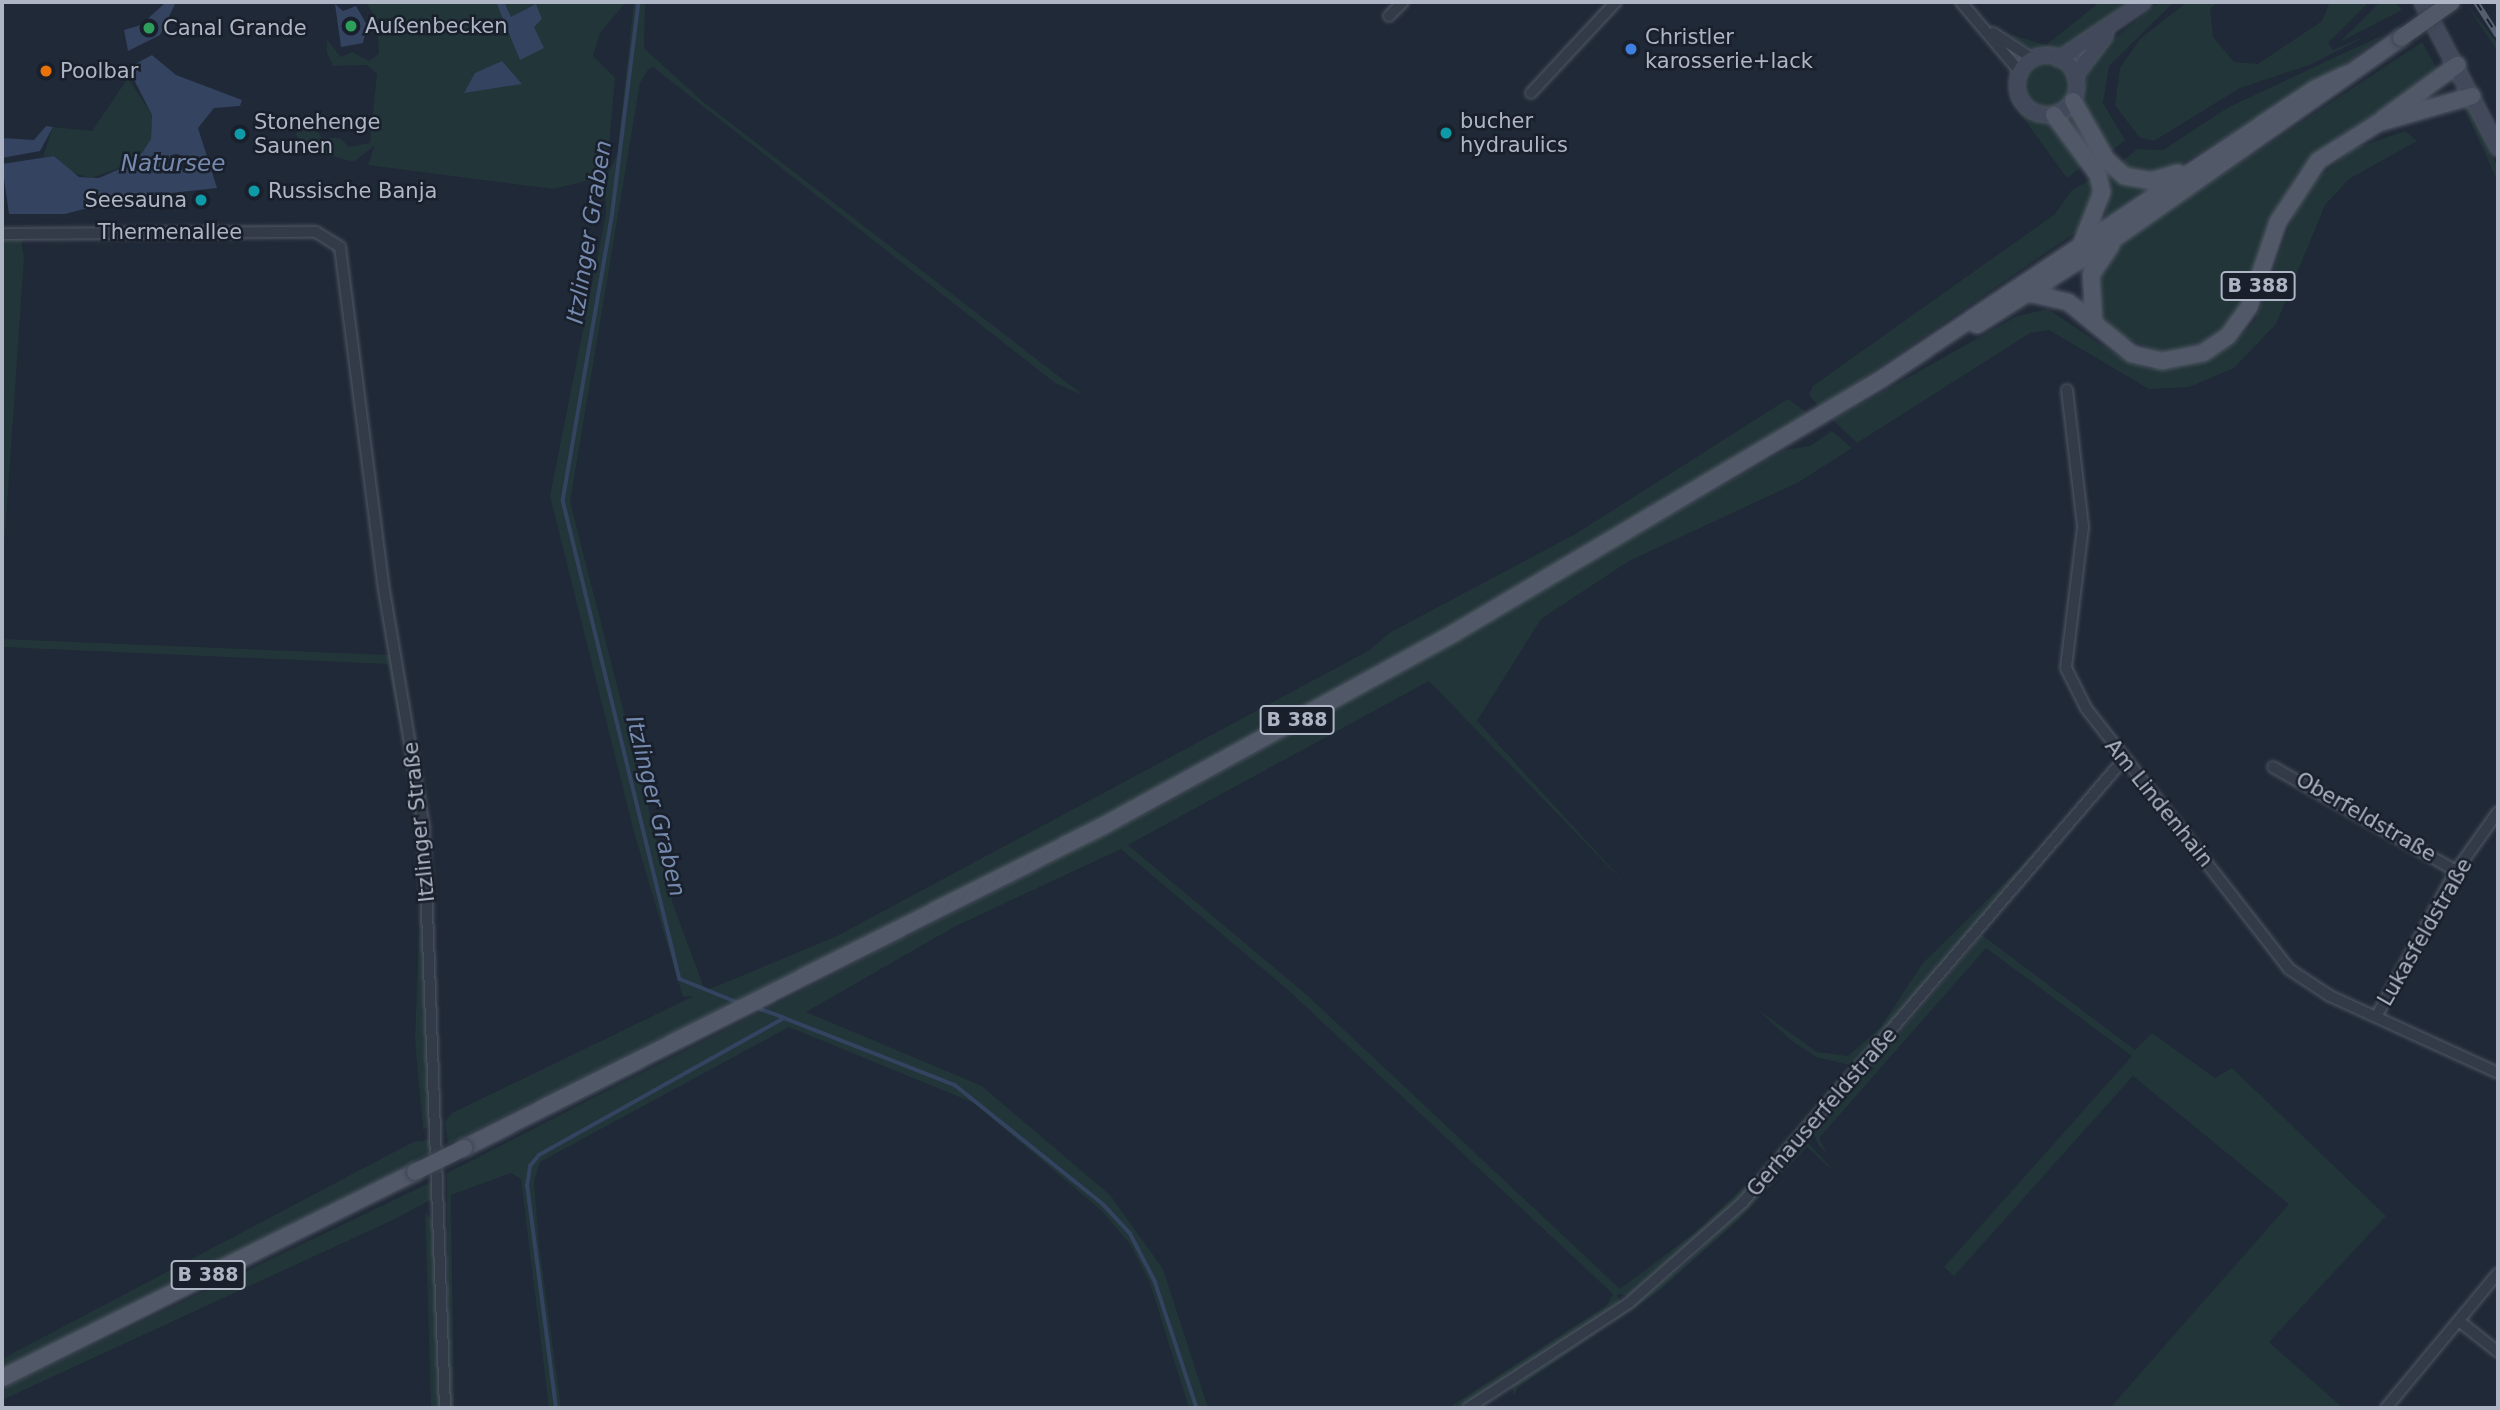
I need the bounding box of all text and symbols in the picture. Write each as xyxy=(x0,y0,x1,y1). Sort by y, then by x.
place label: Außenbecken xyxy=(365,13,508,39)
place label: Canal Grande xyxy=(163,15,307,41)
marker: Außenbecken xyxy=(343,18,359,34)
marker: Canal Grande xyxy=(141,20,157,36)
place label: Christler karosserie+lack xyxy=(1645,24,1813,74)
marker: Christler karosserie+lack xyxy=(1623,41,1639,57)
place label: Poolbar xyxy=(60,58,138,84)
marker: Poolbar xyxy=(38,63,54,79)
place label: bucher hydraulics xyxy=(1460,108,1568,158)
place label: Stonehenge Saunen xyxy=(254,109,380,159)
marker: bucher hydraulics xyxy=(1438,125,1454,141)
marker: Stonehenge Saunen xyxy=(232,126,248,142)
water label: Itzlinger Graben xyxy=(561,138,617,326)
water label: Natursee xyxy=(121,149,225,177)
place label: Russische Banja xyxy=(268,178,437,204)
marker: Russische Banja xyxy=(246,183,262,199)
place label: Seesauna xyxy=(85,187,187,213)
marker: Seesauna xyxy=(193,192,209,208)
street label: Thermenallee xyxy=(98,219,242,245)
road number: B 388 xyxy=(2220,270,2296,302)
road number: B 388 xyxy=(1258,705,1336,736)
water label: Itzlinger Graben xyxy=(620,713,692,899)
street label: Am Lindenhain xyxy=(2100,734,2218,872)
street label: Itzlinger Straße xyxy=(398,741,440,903)
street label: Oberfeldstraße xyxy=(2291,767,2441,867)
street label: Lukasfeldstraße xyxy=(2372,854,2478,1010)
street label: Gerhauserfeldstraße xyxy=(1742,1022,1902,1202)
road number: B 388 xyxy=(170,1260,246,1290)

